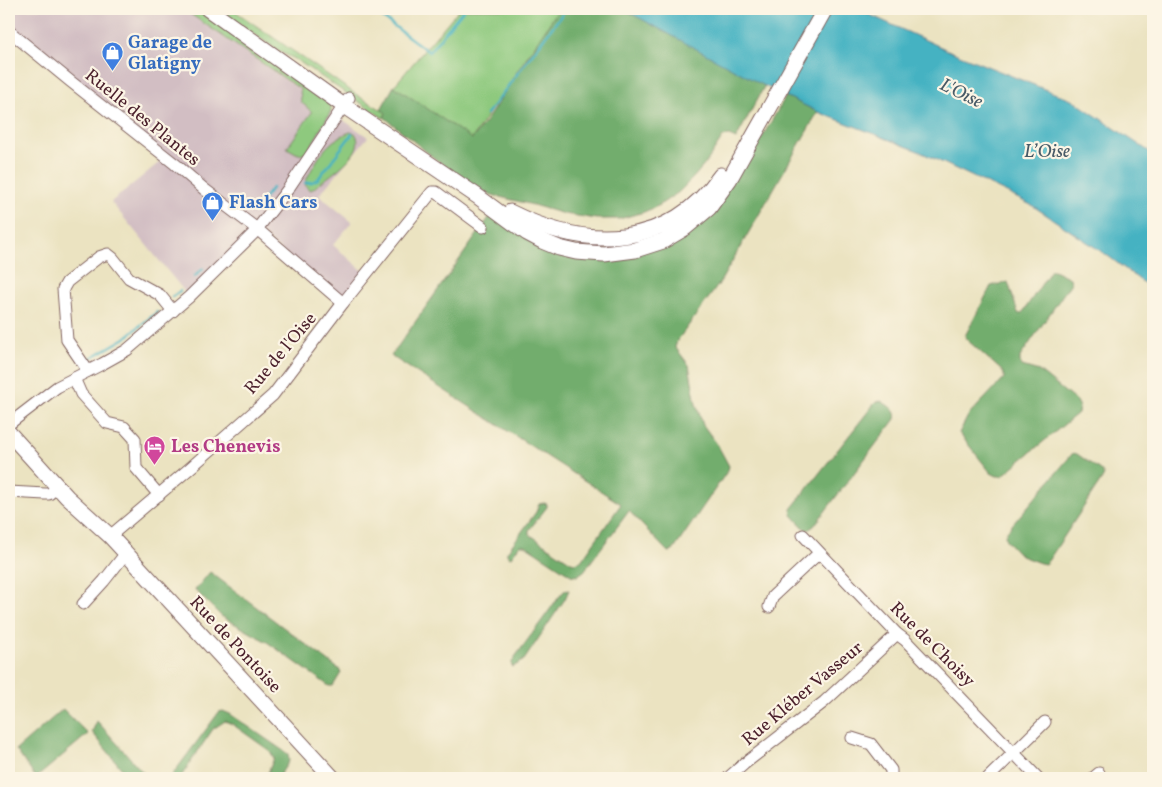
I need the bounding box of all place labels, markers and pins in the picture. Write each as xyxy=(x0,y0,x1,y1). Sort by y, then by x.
place label: Garage de Glatigny xyxy=(128,31,212,77)
shop icon: Garage de Glatigny xyxy=(100,40,124,71)
shop icon: Flash Cars xyxy=(201,190,225,221)
place label: Flash Cars xyxy=(229,191,318,216)
hotel icon: Les Chenevis xyxy=(143,434,167,465)
place label: Les Chenevis xyxy=(171,435,280,460)

